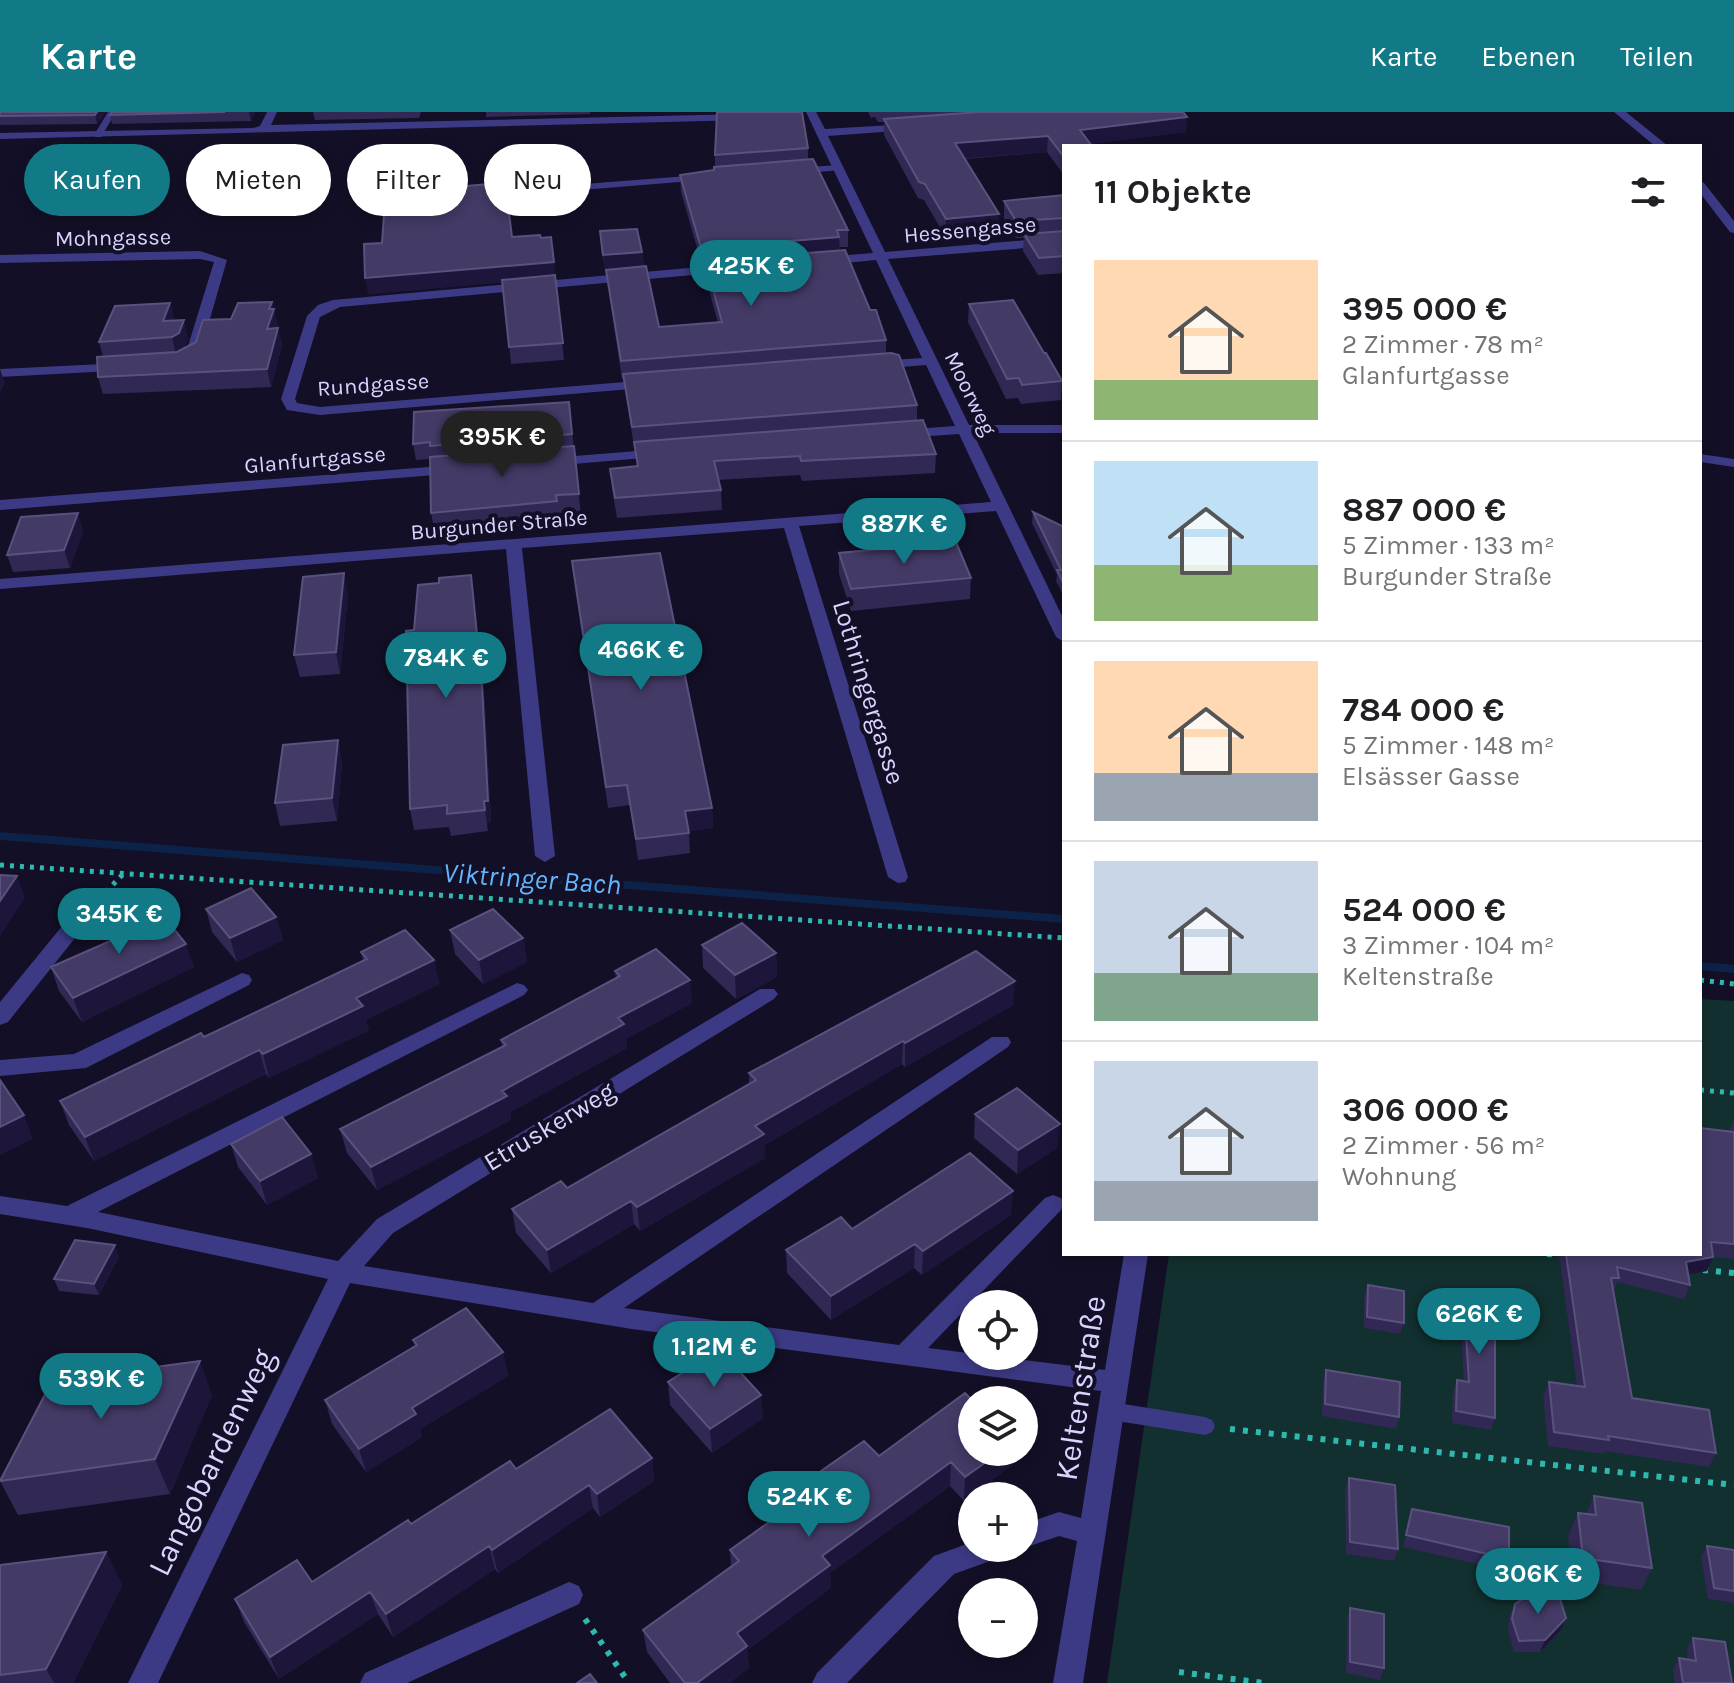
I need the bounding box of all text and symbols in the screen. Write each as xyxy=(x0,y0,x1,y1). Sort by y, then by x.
text: Karte xyxy=(40,34,137,79)
text: Karte xyxy=(1370,40,1437,73)
text: Ebenen xyxy=(1481,40,1576,73)
text: Teilen xyxy=(1620,40,1694,73)
chip: Kaufen xyxy=(24,144,170,216)
chip: Mieten xyxy=(186,144,331,216)
chip: Filter xyxy=(347,144,468,216)
chip: Neu xyxy=(484,144,591,216)
icon: filters xyxy=(1626,170,1670,214)
text: 11 Objekte xyxy=(1094,172,1252,212)
street label: Hessengasse xyxy=(903,211,1037,249)
street label: Mohngasse xyxy=(55,224,171,252)
pin: 425K € xyxy=(686,240,816,308)
text: 425K € xyxy=(708,250,794,281)
text: 395 000 € xyxy=(1342,289,1507,329)
icon: home xyxy=(1158,292,1254,388)
text: 2 Zimmer · 78 m² xyxy=(1342,329,1544,360)
street label: Moorweg xyxy=(939,347,1002,440)
text: Glanfurtgasse xyxy=(1342,360,1510,391)
street label: Rundgasse xyxy=(316,368,430,402)
pin: 395K € xyxy=(437,411,567,479)
text: 395K € xyxy=(458,421,546,452)
street label: Glanfurtgasse xyxy=(243,441,387,479)
text: 887 000 € xyxy=(1342,490,1506,530)
icon: home xyxy=(1158,493,1254,589)
pin: 887K € xyxy=(839,498,969,566)
street label: Burgunder Straße xyxy=(410,504,589,546)
text: 887K € xyxy=(861,508,947,539)
text: 5 Zimmer · 133 m² xyxy=(1342,530,1555,561)
text: Burgunder Straße xyxy=(1342,561,1552,592)
street label: Lothringergasse xyxy=(826,596,911,788)
pin: 466K € xyxy=(576,624,706,692)
pin: 784K € xyxy=(381,632,511,700)
text: 466K € xyxy=(597,634,685,665)
text: 784K € xyxy=(403,642,489,673)
text: 784 000 € xyxy=(1342,690,1504,730)
icon: home xyxy=(1158,693,1254,789)
text: 5 Zimmer · 148 m² xyxy=(1342,730,1554,761)
text: Elsässer Gasse xyxy=(1342,761,1520,792)
water label: Viktringer Bach xyxy=(442,856,622,901)
pin: 345K € xyxy=(54,888,184,956)
text: 524 000 € xyxy=(1342,890,1506,930)
icon: home xyxy=(1158,893,1254,989)
text: 345K € xyxy=(76,898,162,929)
text: 3 Zimmer · 104 m² xyxy=(1342,930,1555,961)
text: Keltenstraße xyxy=(1342,961,1494,992)
street label: Etruskerweg xyxy=(478,1075,621,1178)
text: 306 000 € xyxy=(1342,1090,1509,1130)
icon: home xyxy=(1158,1093,1254,1189)
text: 2 Zimmer · 56 m² xyxy=(1342,1130,1545,1161)
text: Wohnung xyxy=(1342,1161,1456,1192)
pin: 626K € xyxy=(1414,1288,1544,1356)
map controls xyxy=(958,1290,1038,1658)
button: locate xyxy=(958,1290,1038,1370)
street label: Keltenstraße xyxy=(1048,1293,1113,1483)
text: 626K € xyxy=(1435,1298,1523,1329)
pin: 1.12M € xyxy=(640,1321,788,1389)
text: 1.12M € xyxy=(671,1331,757,1362)
street label: Langobardenweg xyxy=(140,1343,282,1582)
pin: 539K € xyxy=(36,1353,166,1421)
text: 539K € xyxy=(57,1363,145,1394)
button: layers xyxy=(958,1386,1038,1466)
pin: 524K € xyxy=(744,1471,874,1539)
text: 524K € xyxy=(766,1481,852,1512)
button: + xyxy=(958,1482,1038,1562)
pin: 306K € xyxy=(1473,1548,1603,1616)
text: 306K € xyxy=(1494,1558,1582,1589)
button: − xyxy=(958,1578,1038,1658)

